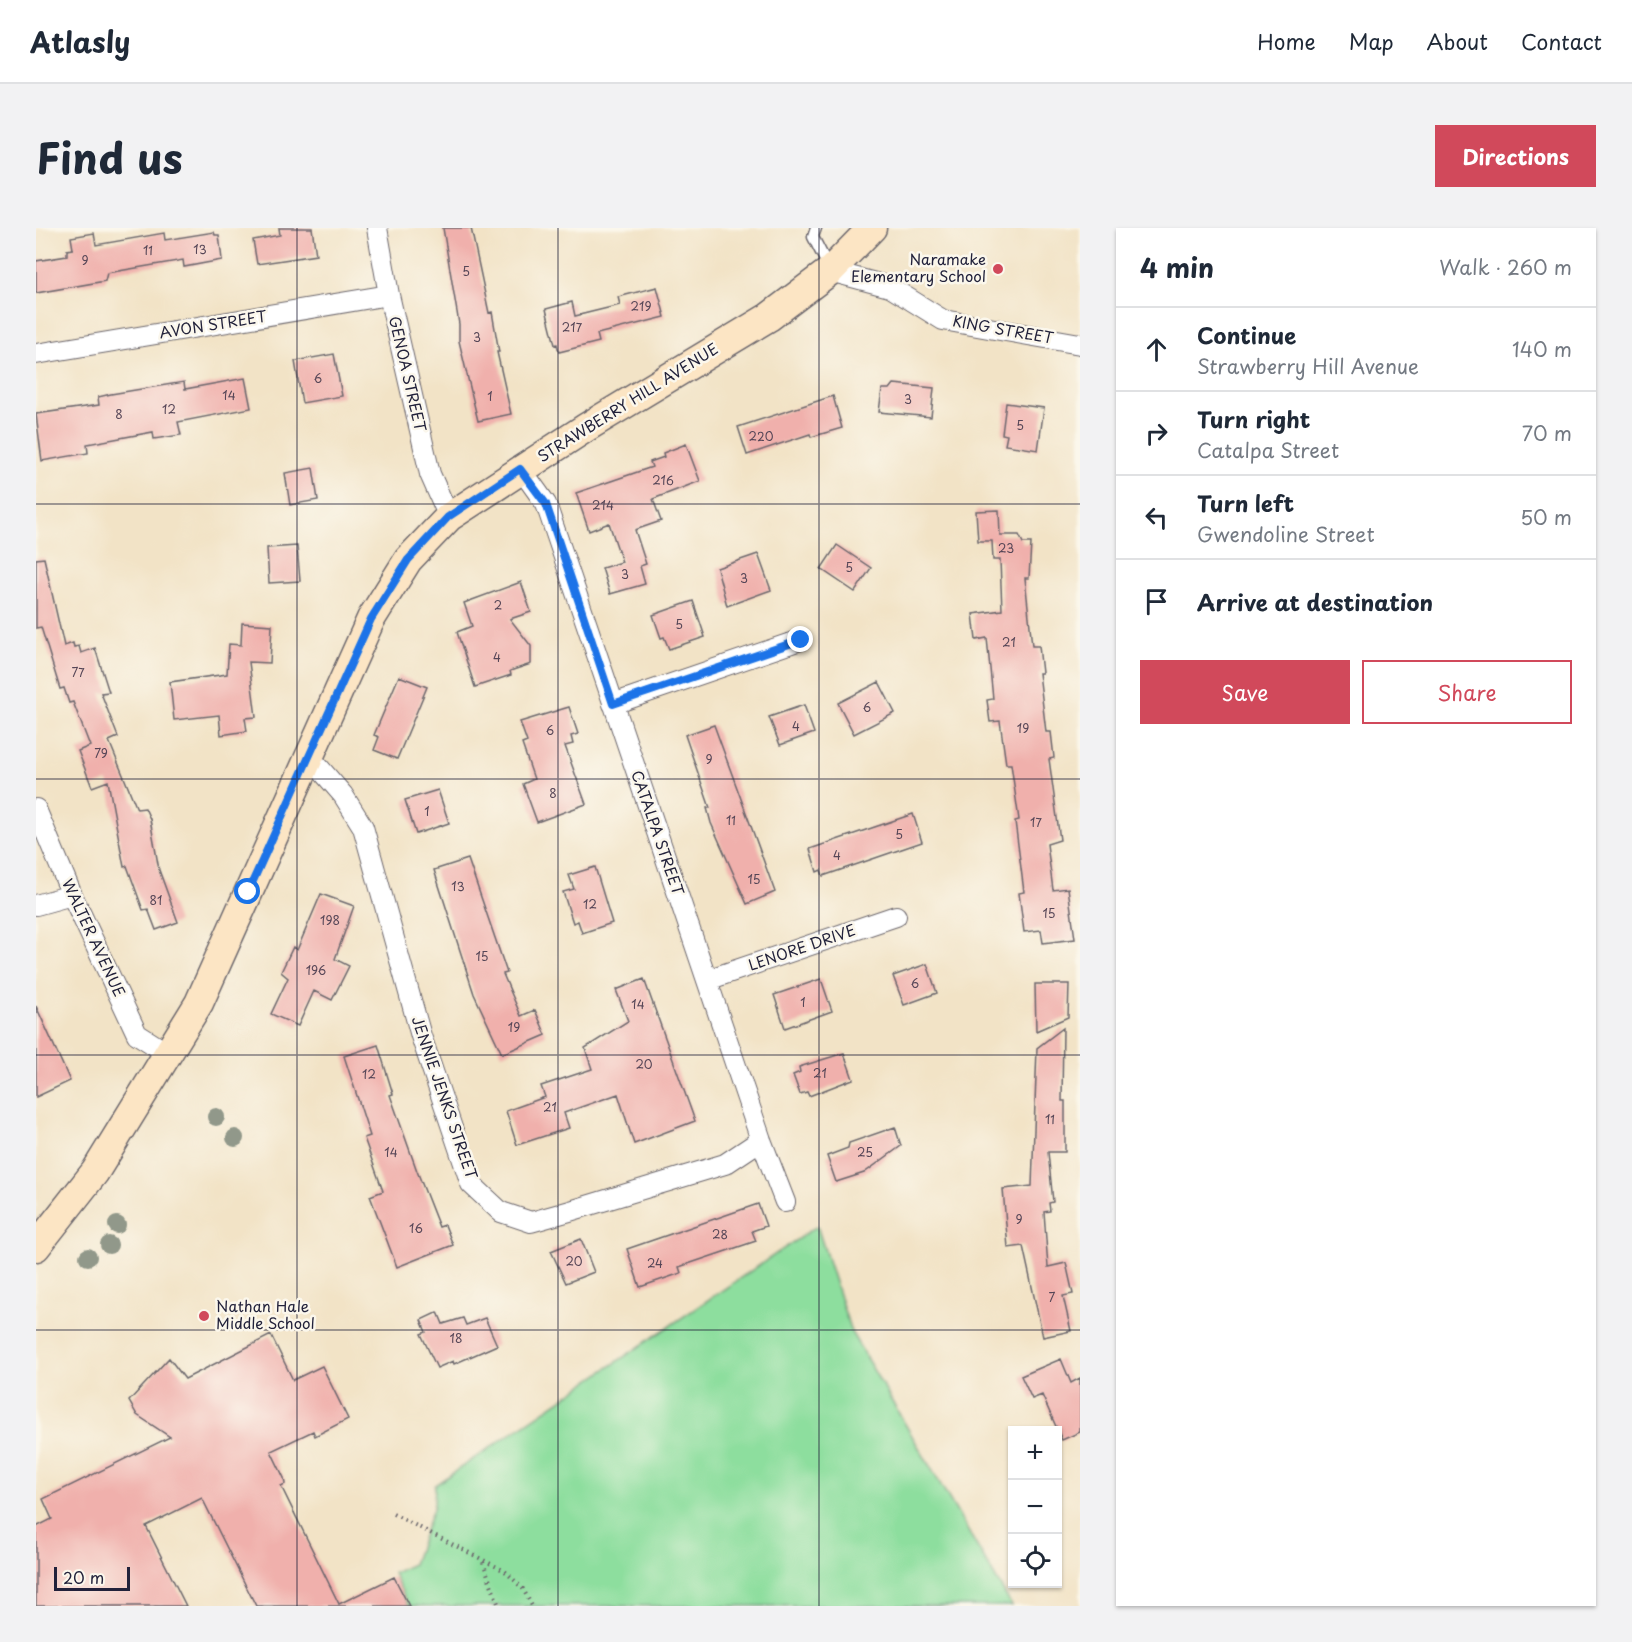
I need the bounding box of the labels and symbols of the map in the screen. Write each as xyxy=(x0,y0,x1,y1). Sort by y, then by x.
house number: 13 xyxy=(193,240,207,258)
house number: 11 xyxy=(143,241,153,259)
place label: Naramake Elementary School xyxy=(851,247,986,287)
house number: 9 xyxy=(81,251,89,269)
house number: 5 xyxy=(462,262,470,280)
marker: Naramake Elementary School xyxy=(991,262,1005,276)
house number: 219 xyxy=(631,297,651,315)
street label: AVON STREET xyxy=(157,304,269,343)
street label: KING STREET xyxy=(951,308,1056,349)
street label: GENOA STREET xyxy=(384,314,433,434)
house number: 217 xyxy=(562,318,583,336)
house number: 3 xyxy=(473,328,481,346)
street label: STRAWBERRY HILL AVENUE xyxy=(532,337,722,467)
house number: 6 xyxy=(314,369,322,387)
house number: 14 xyxy=(222,386,236,404)
house number: 1 xyxy=(487,387,493,405)
house number: 3 xyxy=(904,390,912,408)
house number: 12 xyxy=(162,400,176,418)
house number: 8 xyxy=(115,405,123,423)
house number: 5 xyxy=(1016,416,1024,434)
house number: 220 xyxy=(749,427,774,445)
house number: 216 xyxy=(652,471,674,489)
house number: 214 xyxy=(592,496,614,514)
house number: 23 xyxy=(998,539,1014,557)
house number: 5 xyxy=(845,558,853,576)
house number: 3 xyxy=(621,565,629,583)
house number: 3 xyxy=(740,569,748,587)
house number: 2 xyxy=(494,596,502,614)
house number: 5 xyxy=(675,615,683,633)
route end xyxy=(787,626,813,652)
house number: 21 xyxy=(1002,633,1016,651)
house number: 4 xyxy=(493,648,501,666)
house number: 77 xyxy=(71,663,85,681)
house number: 6 xyxy=(863,698,871,716)
house number: 4 xyxy=(792,717,800,735)
house number: 19 xyxy=(1017,719,1029,737)
house number: 6 xyxy=(546,721,554,739)
house number: 79 xyxy=(94,744,108,762)
house number: 9 xyxy=(705,750,713,768)
street label: CATALPA STREET xyxy=(626,767,691,899)
house number: 8 xyxy=(549,784,557,802)
house number: 1 xyxy=(424,802,430,820)
house number: 11 xyxy=(726,811,736,829)
house number: 17 xyxy=(1030,813,1042,831)
house number: 5 xyxy=(895,825,903,843)
house number: 4 xyxy=(833,846,841,864)
house number: 15 xyxy=(747,870,761,888)
street label: WALTER AVENUE xyxy=(57,874,132,1000)
house number: 13 xyxy=(451,877,465,895)
route start xyxy=(234,878,260,904)
house number: 81 xyxy=(150,891,162,909)
house number: 12 xyxy=(583,895,597,913)
house number: 15 xyxy=(1042,904,1056,922)
house number: 198 xyxy=(320,911,340,929)
street label: LENORE DRIVE xyxy=(745,917,858,976)
house number: 15 xyxy=(475,947,489,965)
house number: 196 xyxy=(306,961,326,979)
house number: 6 xyxy=(911,974,919,992)
house number: 1 xyxy=(800,993,806,1011)
house number: 14 xyxy=(631,995,645,1013)
street label: JENNIE JENKS STREET xyxy=(407,1013,484,1183)
house number: 19 xyxy=(508,1018,520,1036)
house number: 20 xyxy=(635,1055,653,1073)
house number: 21 xyxy=(813,1064,827,1082)
house number: 12 xyxy=(362,1065,376,1083)
house number: 21 xyxy=(543,1098,557,1116)
house number: 11 xyxy=(1045,1110,1055,1128)
house number: 14 xyxy=(384,1143,398,1161)
house number: 25 xyxy=(857,1143,873,1161)
house number: 9 xyxy=(1015,1210,1023,1228)
house number: 16 xyxy=(409,1219,423,1237)
house number: 28 xyxy=(712,1225,728,1243)
house number: 20 xyxy=(565,1252,583,1270)
house number: 24 xyxy=(647,1254,663,1272)
house number: 7 xyxy=(1049,1288,1056,1306)
place label: Nathan Hale Middle School xyxy=(216,1294,315,1334)
marker: Nathan Hale Middle School xyxy=(197,1309,211,1323)
house number: 18 xyxy=(450,1329,462,1347)
scale bar xyxy=(54,1564,130,1592)

